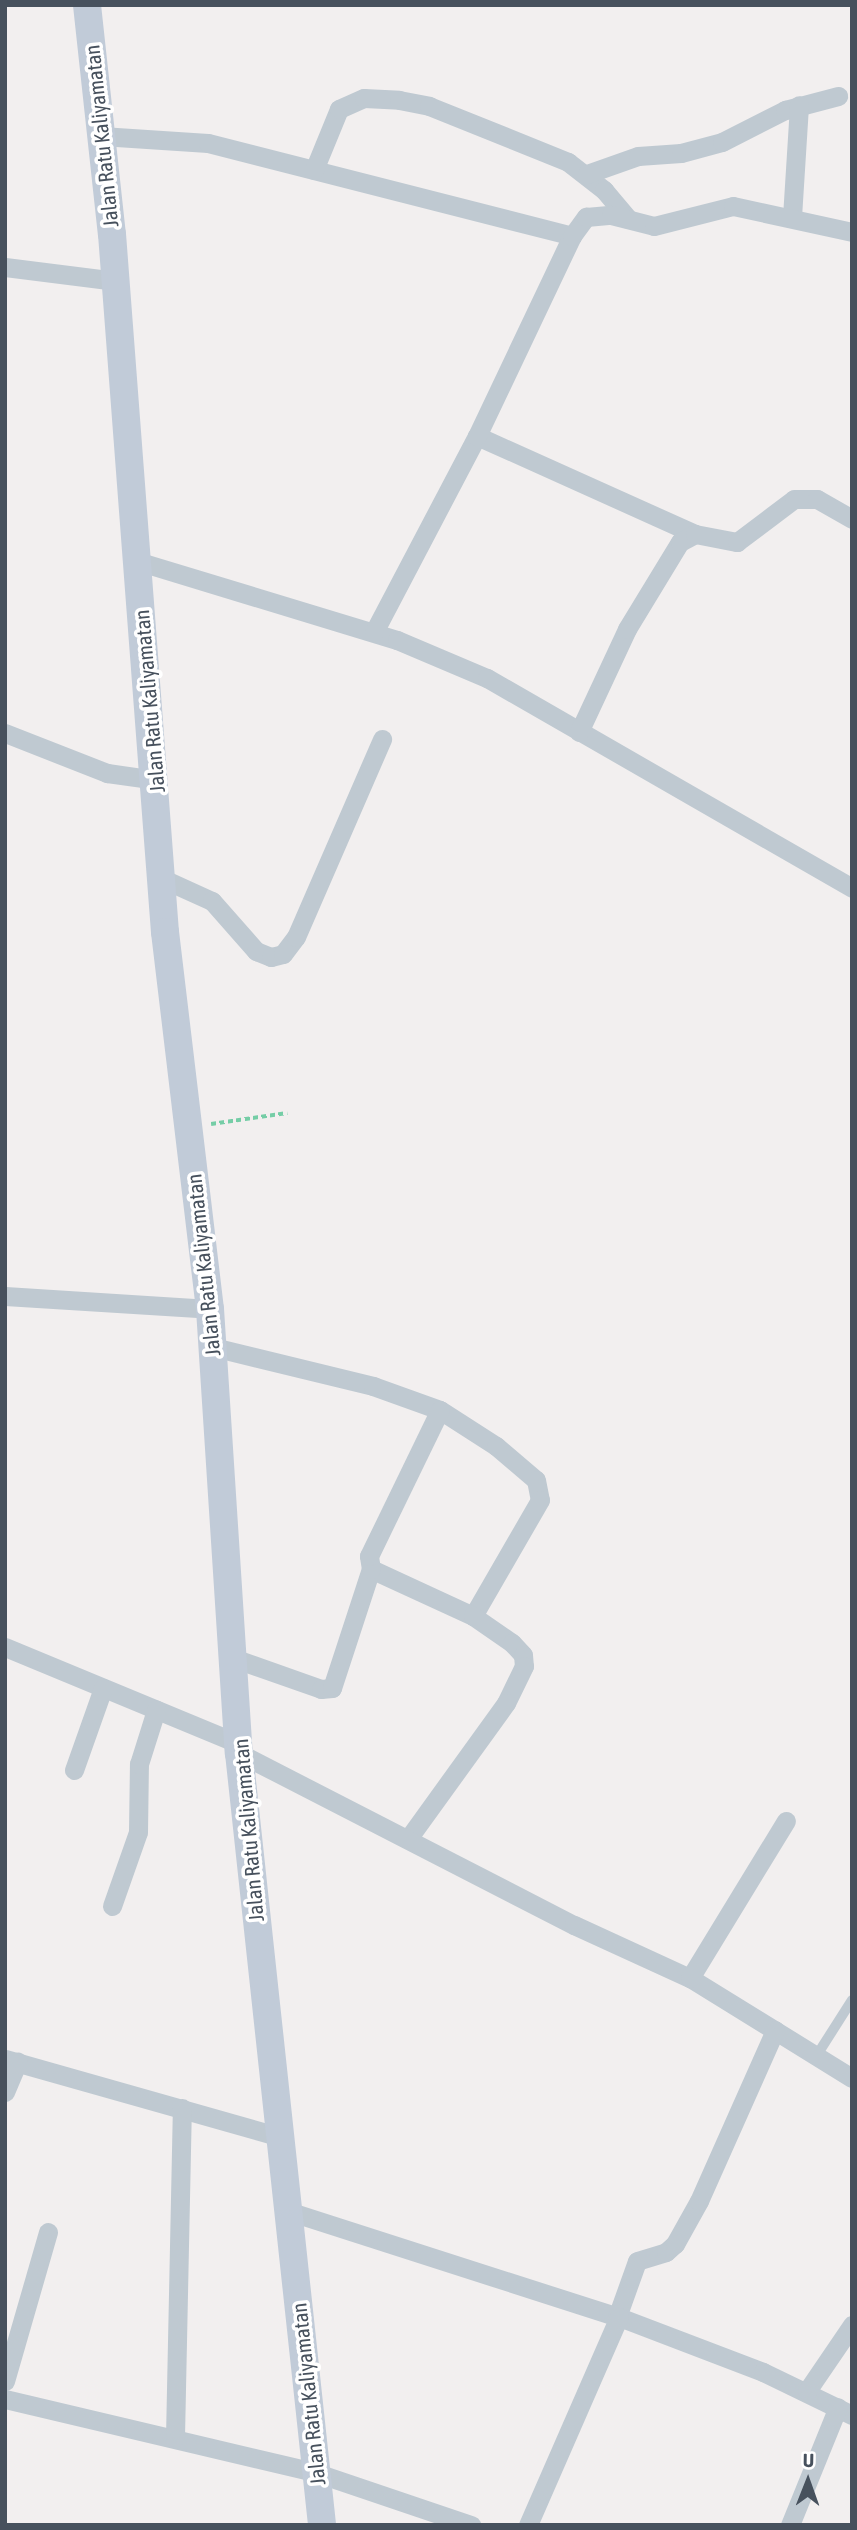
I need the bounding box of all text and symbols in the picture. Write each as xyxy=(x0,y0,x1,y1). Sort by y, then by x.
street label: Jalan Ratu Kaliyamatan xyxy=(79,44,123,228)
street label: Jalan Ratu Kaliyamatan xyxy=(128,609,170,793)
street label: Jalan Ratu Kaliyamatan xyxy=(181,1173,225,1357)
street label: Jalan Ratu Kaliyamatan xyxy=(227,1738,269,1922)
street label: Jalan Ratu Kaliyamatan xyxy=(286,2302,330,2486)
north arrow xyxy=(773,2446,843,2516)
text: U xyxy=(803,2449,814,2471)

